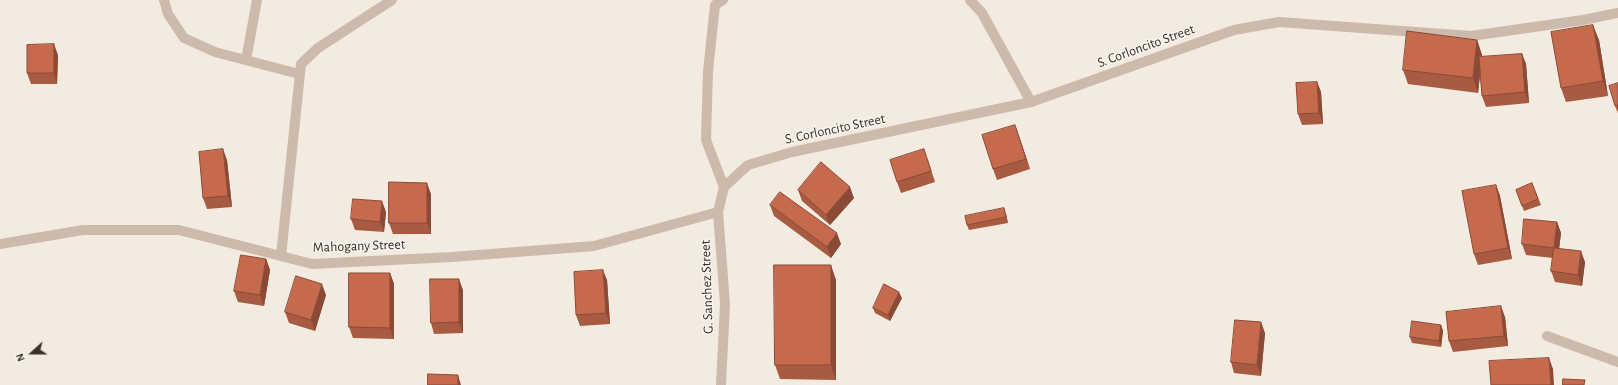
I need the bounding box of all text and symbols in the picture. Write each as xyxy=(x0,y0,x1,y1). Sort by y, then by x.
street label: S. Corloncito Street xyxy=(1095,21,1197,71)
street label: S. Corloncito Street xyxy=(783,110,887,148)
street label: Mahogany Street xyxy=(312,236,406,256)
street label: G. Sanchez Street xyxy=(697,240,717,334)
north arrow xyxy=(12,333,52,373)
text: N xyxy=(14,352,27,363)

